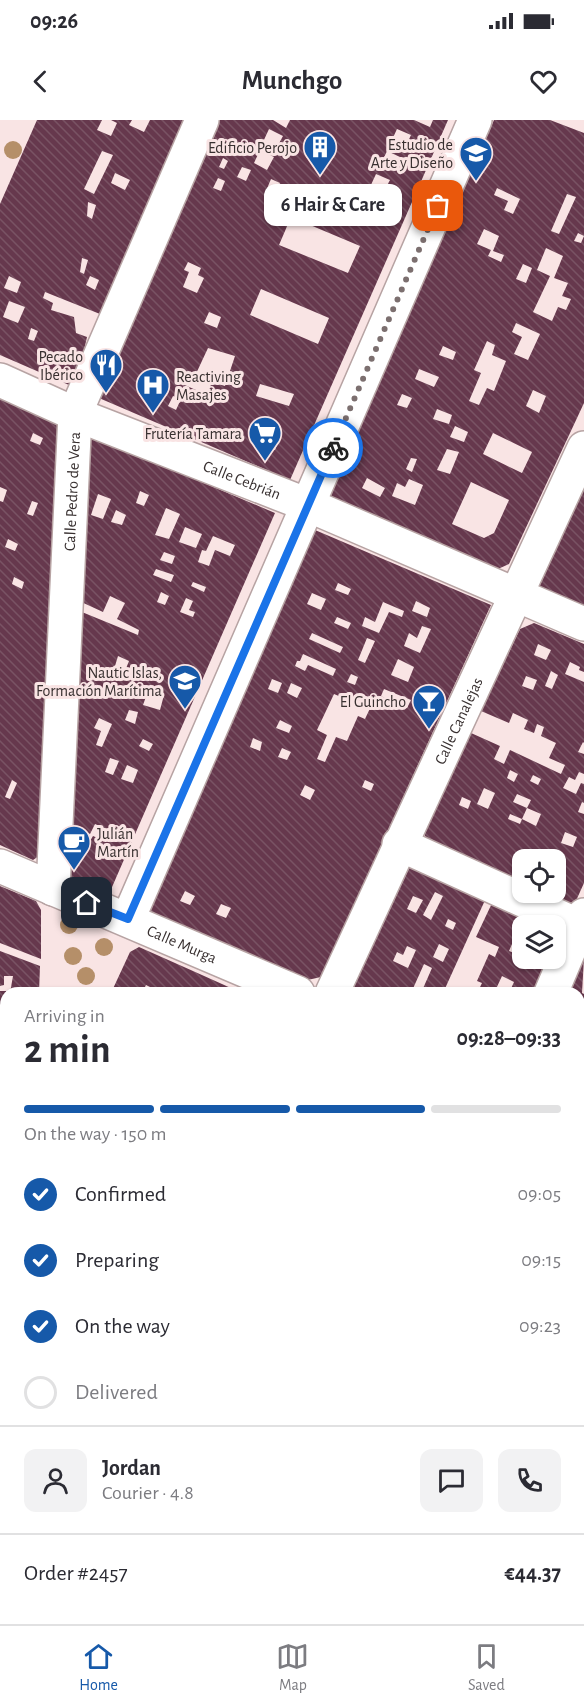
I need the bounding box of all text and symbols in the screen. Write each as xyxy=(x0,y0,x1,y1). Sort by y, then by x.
text: 09:26 xyxy=(30,10,78,32)
icon: back xyxy=(24,65,57,98)
icon: heart xyxy=(527,65,560,98)
text: Munchgo xyxy=(242,67,342,94)
building icon: Edificio Perojo xyxy=(302,129,338,176)
school or university icon: Estudio de Arte y Diseño xyxy=(458,135,494,182)
place label: Estudio de Arte y Diseño xyxy=(371,137,453,172)
place label: Edificio Perojo xyxy=(208,140,297,157)
pin xyxy=(412,180,463,231)
callout: 6 Hair & Care xyxy=(264,185,402,227)
icon: bag xyxy=(421,189,454,222)
text: 6 Hair & Care xyxy=(281,195,385,215)
restaurant icon: Pecado Ibérico xyxy=(88,347,124,394)
place label: Pecado Ibérico xyxy=(38,349,83,383)
hospital icon: Reactiving Masajes xyxy=(135,367,171,414)
place label: Reactiving Masajes xyxy=(176,369,241,404)
supermarket icon: Frutería Tamara xyxy=(247,415,283,462)
courier xyxy=(303,418,363,478)
place label: Frutería Tamara xyxy=(145,426,242,442)
street label: Calle Pedro de Vera xyxy=(62,432,83,551)
icon: bike xyxy=(317,432,350,465)
street label: Calle Cebrián xyxy=(201,458,283,503)
school or university icon: Nautic Islas, Formación Marítima xyxy=(167,663,203,710)
place label: Nautic Islas, Formación Marítima xyxy=(36,665,162,699)
street label: Calle Canalejas xyxy=(432,675,486,767)
bar icon: El Guincho xyxy=(411,683,447,730)
place label: El Guincho xyxy=(340,694,406,710)
cafe icon: Julián Martín xyxy=(56,824,92,871)
place label: Julián Martín xyxy=(97,826,139,860)
map controls xyxy=(512,849,566,969)
button: locate xyxy=(512,849,566,903)
pin xyxy=(61,877,112,928)
icon: home xyxy=(70,886,103,919)
button: layers xyxy=(512,915,566,969)
street label: Calle Murga xyxy=(145,923,219,966)
text: Arriving in xyxy=(24,1006,105,1026)
text: 09:28–09:33 xyxy=(456,1027,561,1049)
text: 2 min xyxy=(24,1031,111,1070)
text: On the way · 150 m xyxy=(24,1124,167,1144)
icon: check xyxy=(24,1178,57,1211)
text: Confirmed xyxy=(75,1183,166,1205)
text: 09:05 xyxy=(518,1184,561,1204)
icon: check xyxy=(24,1244,57,1277)
text: Preparing xyxy=(75,1249,159,1271)
text: 09:15 xyxy=(521,1250,561,1270)
icon: check xyxy=(24,1310,57,1343)
text: On the way xyxy=(75,1315,170,1337)
text: 09:23 xyxy=(519,1316,561,1336)
text: Delivered xyxy=(75,1381,158,1403)
button: person xyxy=(24,1449,87,1512)
button: chat xyxy=(420,1449,483,1512)
button: phone xyxy=(498,1449,561,1512)
text: Jordan xyxy=(102,1457,161,1479)
text: Courier · 4.8 xyxy=(102,1483,194,1503)
text: Order #2457 xyxy=(24,1562,128,1584)
text: €44.37 xyxy=(505,1562,561,1584)
tab: Home xyxy=(79,1640,118,1695)
tab: Map xyxy=(276,1640,309,1695)
tab: Saved xyxy=(468,1640,505,1695)

